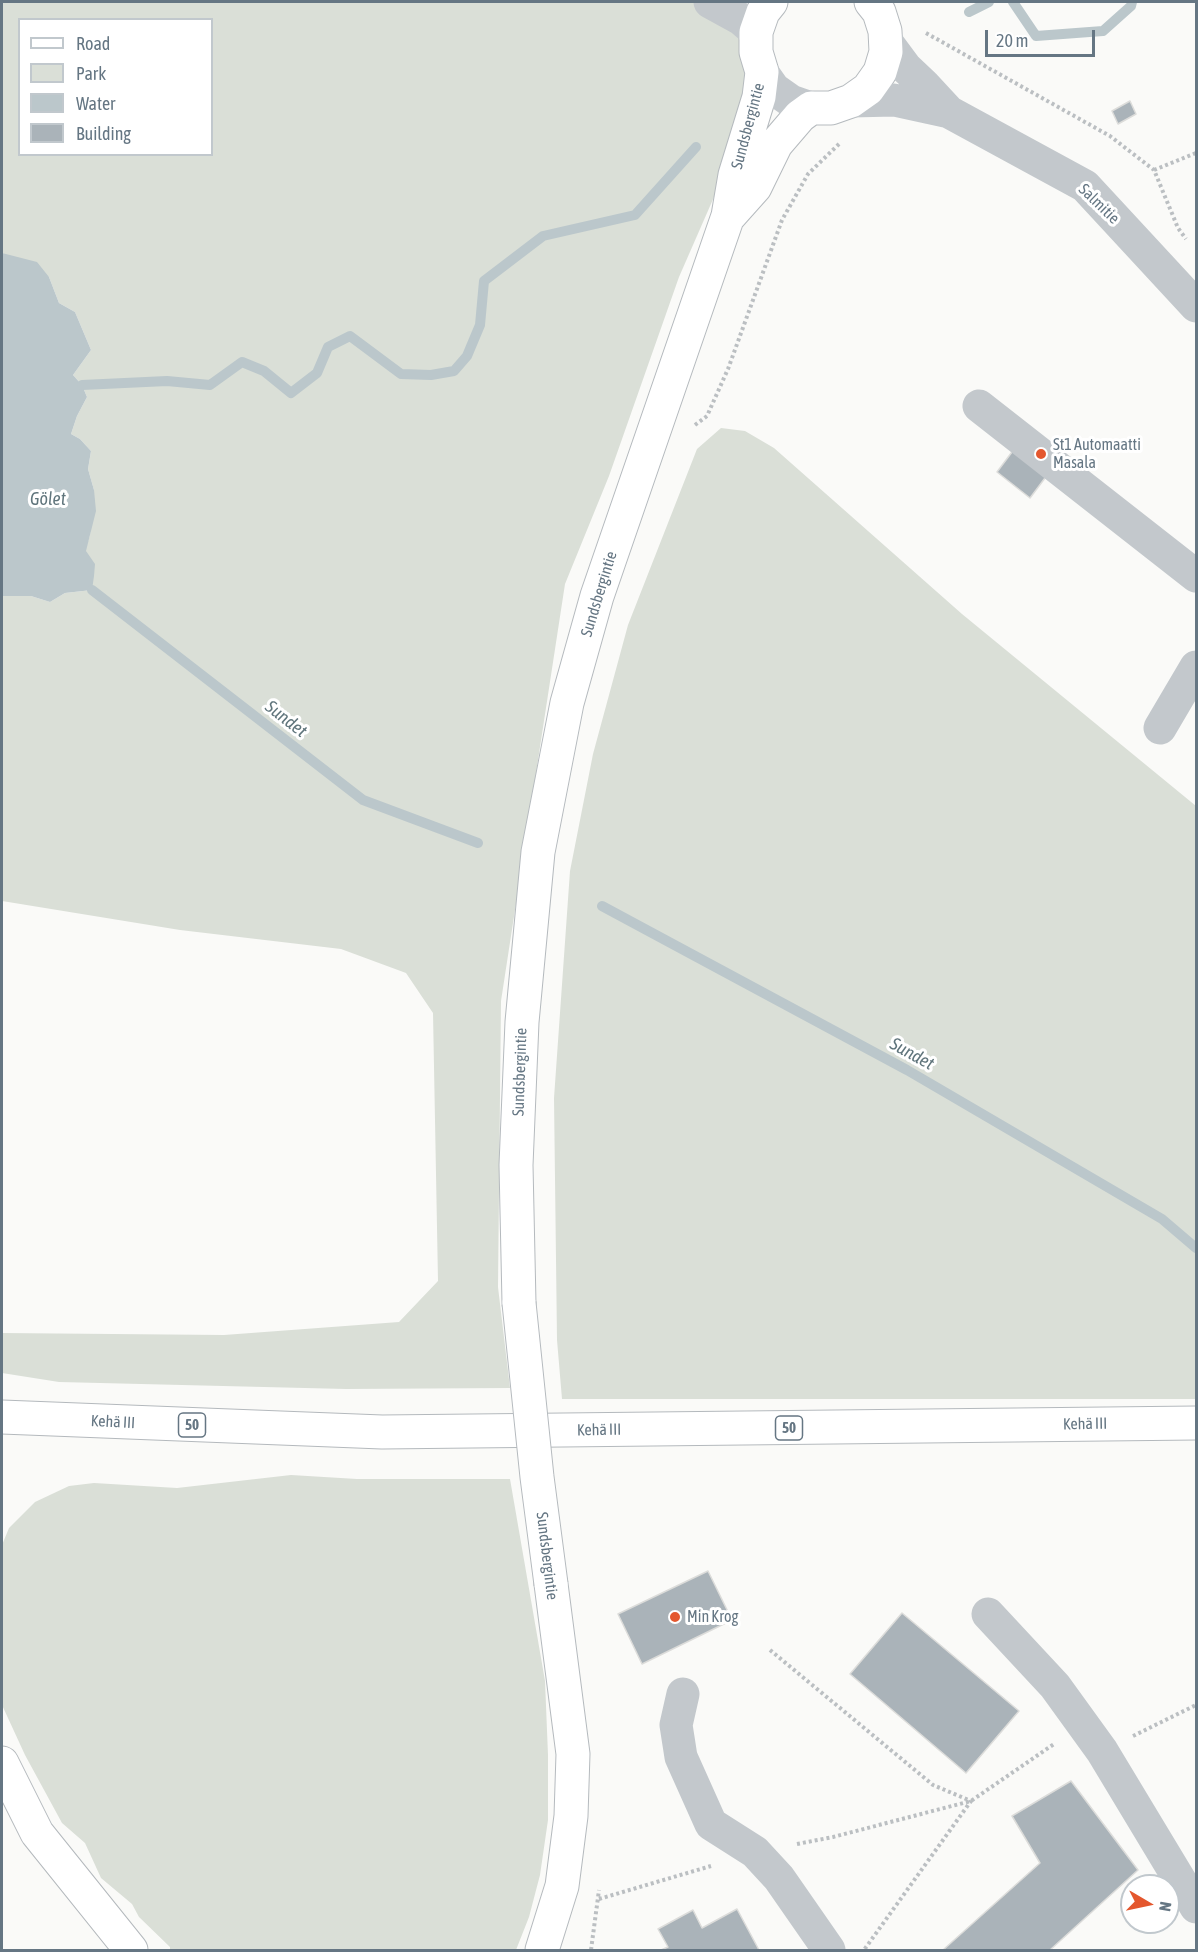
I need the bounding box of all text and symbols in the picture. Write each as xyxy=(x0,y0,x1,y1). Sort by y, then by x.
legend xyxy=(18,18,213,156)
scale bar xyxy=(988,18,1098,56)
text: 20 m xyxy=(996,30,1028,51)
text: Road xyxy=(76,33,110,54)
text: Park xyxy=(76,63,106,84)
street label: Sundsbergintie xyxy=(727,81,769,171)
text: Water xyxy=(76,93,115,114)
text: Building xyxy=(76,123,131,144)
street label: Salmitie xyxy=(1075,180,1123,228)
place label: St1 Automaatti Masala xyxy=(1053,435,1141,473)
marker: St1 Automaatti Masala xyxy=(1034,447,1048,461)
water label: Gölet xyxy=(30,488,66,510)
street label: Sundsbergintie xyxy=(577,549,621,639)
water label: Sundet xyxy=(261,696,311,742)
street label: Sundsbergintie xyxy=(509,1027,531,1117)
water label: Sundet xyxy=(886,1033,938,1075)
street label: Kehä III xyxy=(90,1411,136,1433)
road number: 50 xyxy=(178,1413,206,1437)
street label: Kehä III xyxy=(1063,1414,1107,1434)
road number: 50 xyxy=(776,1416,802,1440)
street label: Kehä III xyxy=(577,1420,621,1440)
street label: Sundsbergintie xyxy=(532,1511,562,1601)
place label: Min Krog xyxy=(687,1607,738,1627)
marker: Min Krog xyxy=(668,1610,682,1624)
north arrow xyxy=(1120,1874,1180,1934)
text: N xyxy=(1156,1900,1175,1913)

